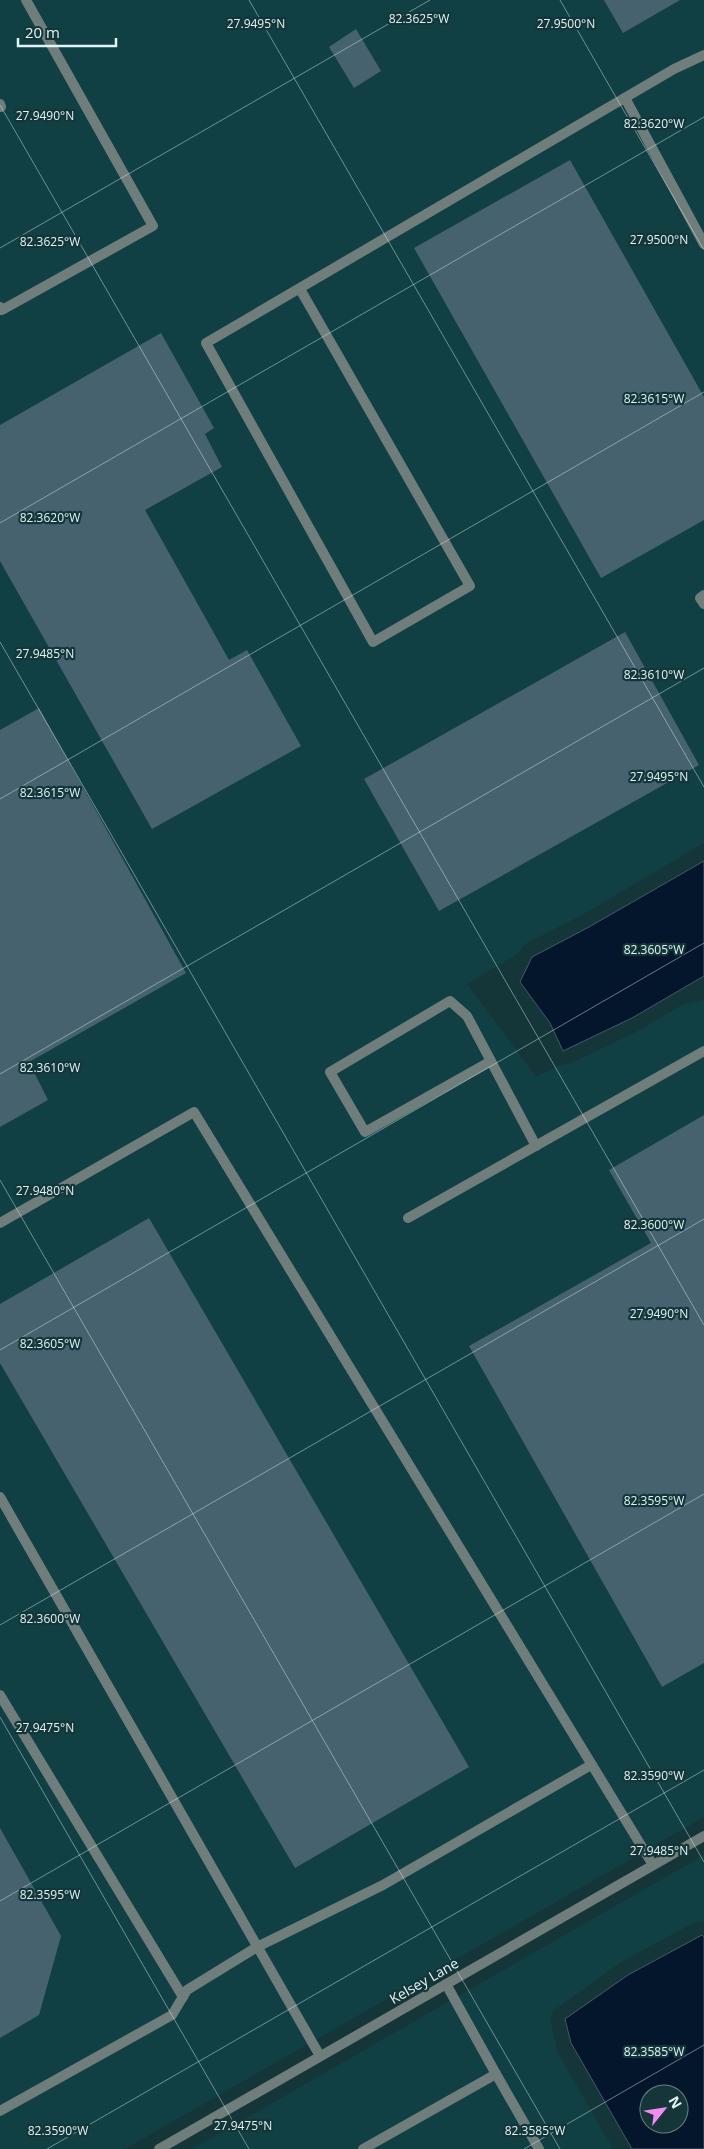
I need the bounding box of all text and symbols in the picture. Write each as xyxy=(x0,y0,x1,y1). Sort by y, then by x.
text: 82.3625°W xyxy=(389,10,449,27)
scale bar xyxy=(18,15,115,47)
text: 27.9495°N xyxy=(227,15,285,32)
text: 27.9500°N xyxy=(537,15,595,32)
text: 20 m xyxy=(25,22,60,42)
text: 27.9490°N xyxy=(16,107,74,124)
text: 82.3620°W xyxy=(624,115,684,132)
text: 27.9500°N xyxy=(630,231,688,248)
text: 82.3625°W xyxy=(20,233,80,250)
text: 82.3615°W xyxy=(624,390,684,407)
text: 82.3620°W xyxy=(20,509,80,526)
text: 27.9485°N xyxy=(16,645,74,662)
text: 82.3610°W xyxy=(624,666,684,683)
text: 27.9495°N xyxy=(630,768,688,785)
text: 82.3615°W xyxy=(20,784,80,801)
text: 82.3605°W xyxy=(624,941,684,958)
text: 82.3610°W xyxy=(20,1059,80,1076)
text: 27.9480°N xyxy=(16,1182,74,1199)
text: 82.3600°W xyxy=(624,1216,684,1233)
text: 27.9490°N xyxy=(630,1305,688,1322)
text: 82.3605°W xyxy=(20,1335,80,1352)
text: 82.3595°W xyxy=(624,1492,684,1509)
text: 82.3600°W xyxy=(20,1610,80,1627)
text: 27.9475°N xyxy=(16,1719,74,1736)
text: 82.3590°W xyxy=(624,1767,684,1784)
text: 27.9485°N xyxy=(630,1842,688,1859)
text: 82.3595°W xyxy=(20,1886,80,1903)
street label: Kelsey Lane xyxy=(386,1953,462,2008)
text: 82.3585°W xyxy=(624,2043,684,2060)
north arrow xyxy=(639,2084,689,2134)
text: N xyxy=(665,2093,687,2112)
text: 27.9475°N xyxy=(214,2117,272,2134)
text: 82.3590°W xyxy=(28,2122,88,2139)
text: 82.3585°W xyxy=(505,2122,565,2139)

